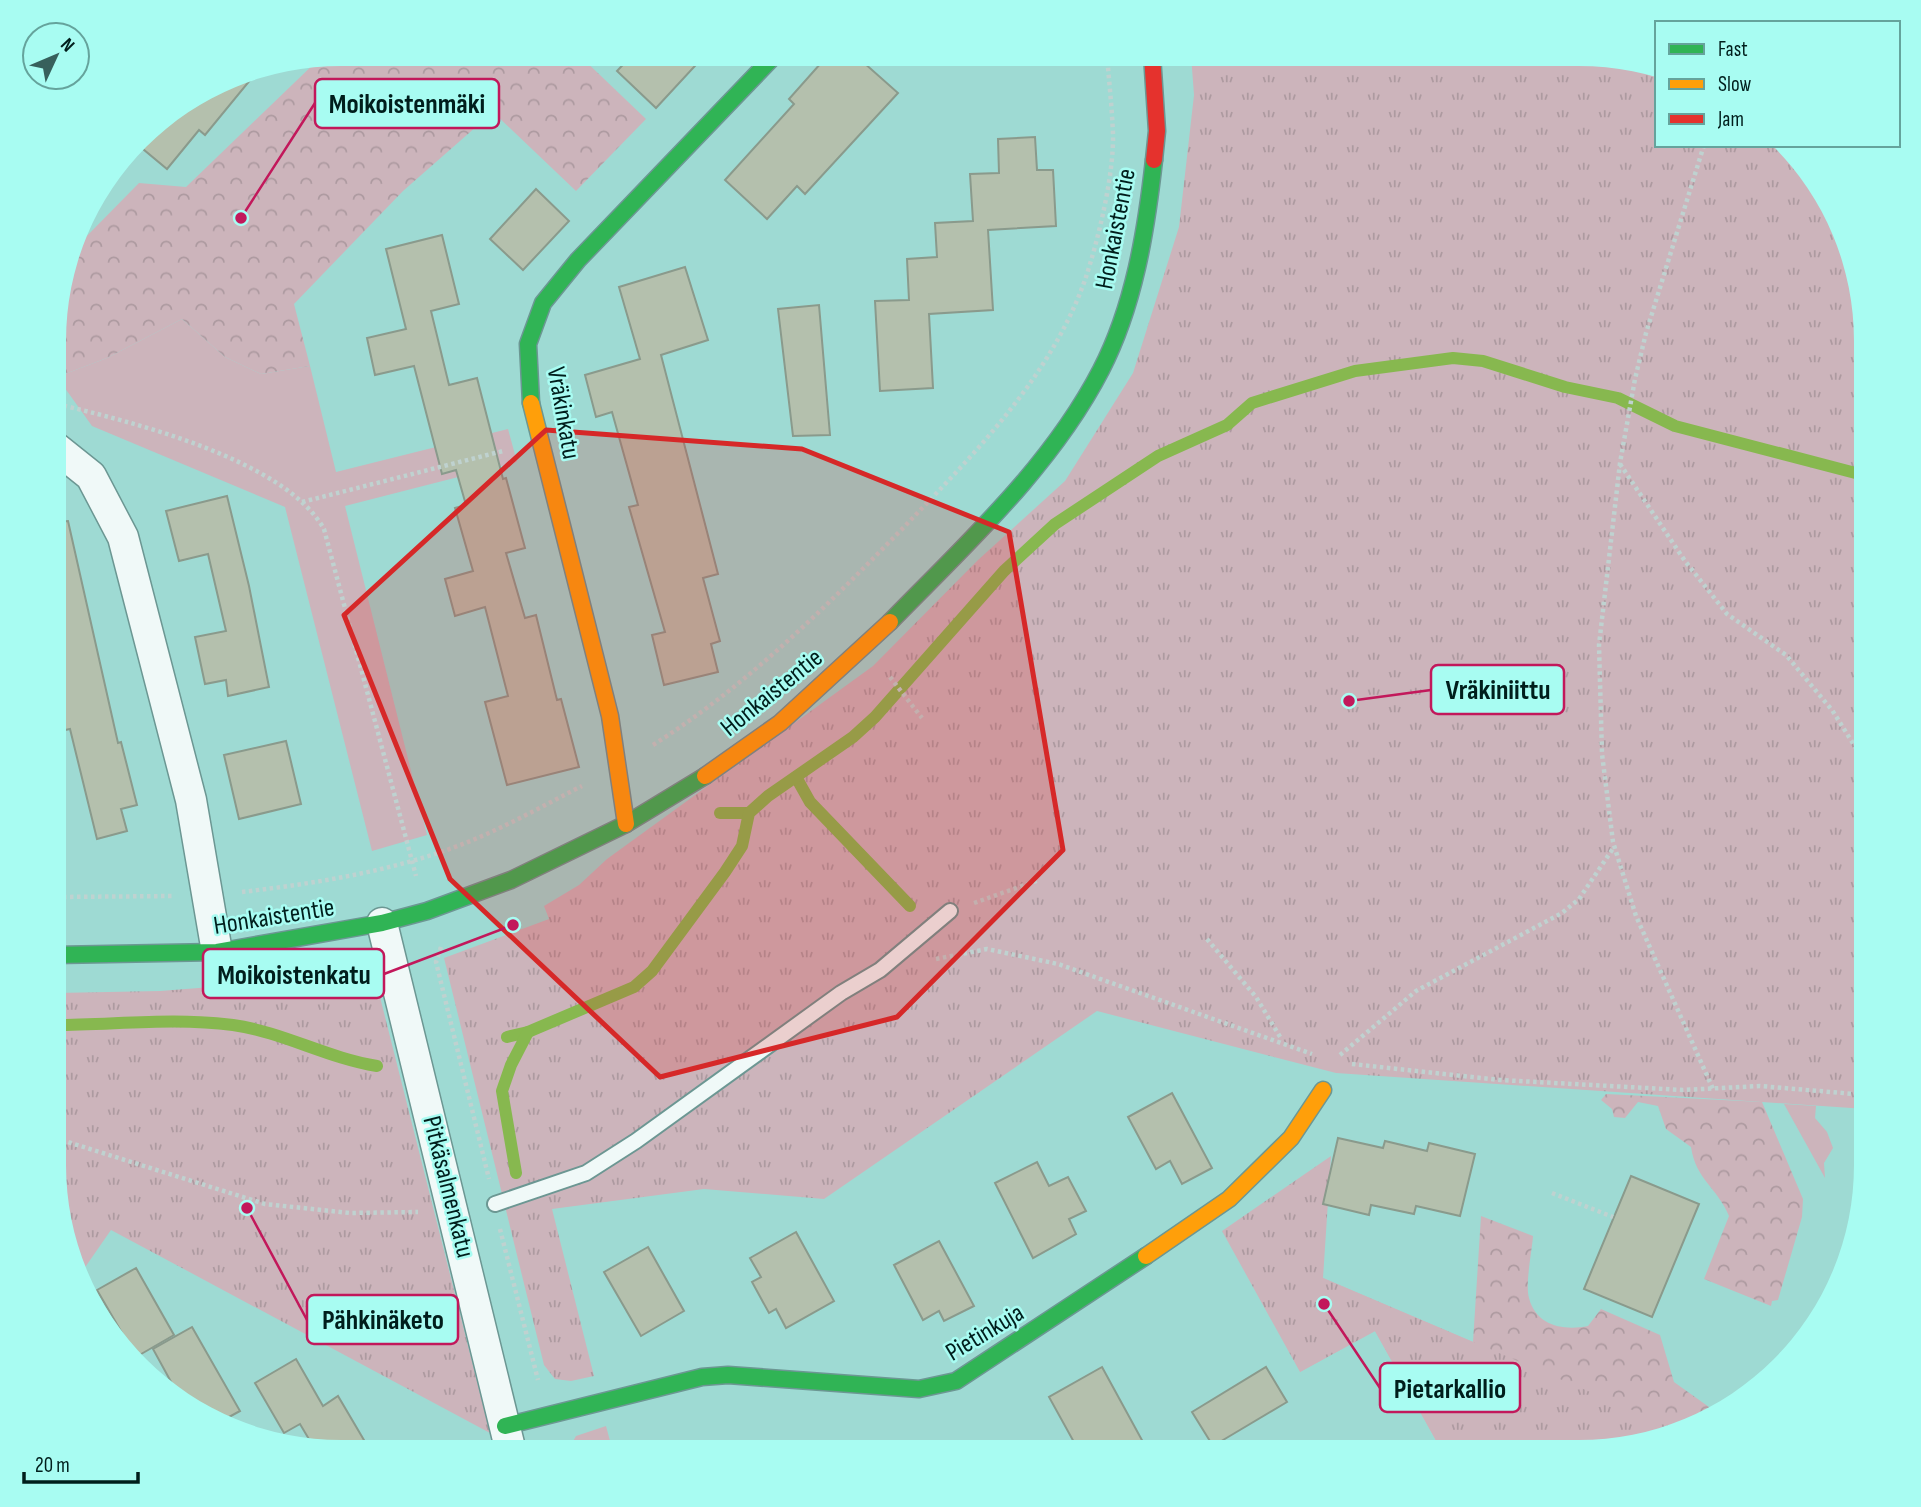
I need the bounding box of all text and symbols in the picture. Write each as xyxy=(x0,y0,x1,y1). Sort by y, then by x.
north arrow xyxy=(21,21,91,91)
legend xyxy=(1655,21,1900,147)
text: N xyxy=(55,34,79,57)
text: Fast xyxy=(1718,37,1748,62)
text: Slow xyxy=(1718,72,1752,97)
callout: Moikoistenmäki xyxy=(315,79,499,128)
text: Moikoistenmäki xyxy=(329,88,485,121)
text: Jam xyxy=(1717,107,1744,132)
street label: Honkaistentie xyxy=(1089,166,1143,292)
street label: Vräkinkatu xyxy=(540,365,586,461)
street label: Honkaistentie xyxy=(715,643,829,743)
callout: Vräkiniittu xyxy=(1431,665,1564,714)
text: Vräkiniittu xyxy=(1446,674,1550,707)
street label: Honkaistentie xyxy=(211,892,337,942)
callout: Moikoistenkatu xyxy=(203,949,384,998)
text: Moikoistenkatu xyxy=(217,959,371,992)
street label: Pitkäsalmenkatu xyxy=(415,1113,481,1261)
callout: Pähkinäketo xyxy=(307,1295,458,1344)
street label: Pietinkuja xyxy=(940,1298,1030,1368)
text: Pähkinäketo xyxy=(322,1304,444,1337)
callout: Pietarkallio xyxy=(1380,1363,1520,1412)
text: Pietarkallio xyxy=(1394,1373,1506,1406)
scale bar xyxy=(24,1440,138,1484)
text: 20 m xyxy=(35,1453,70,1478)

